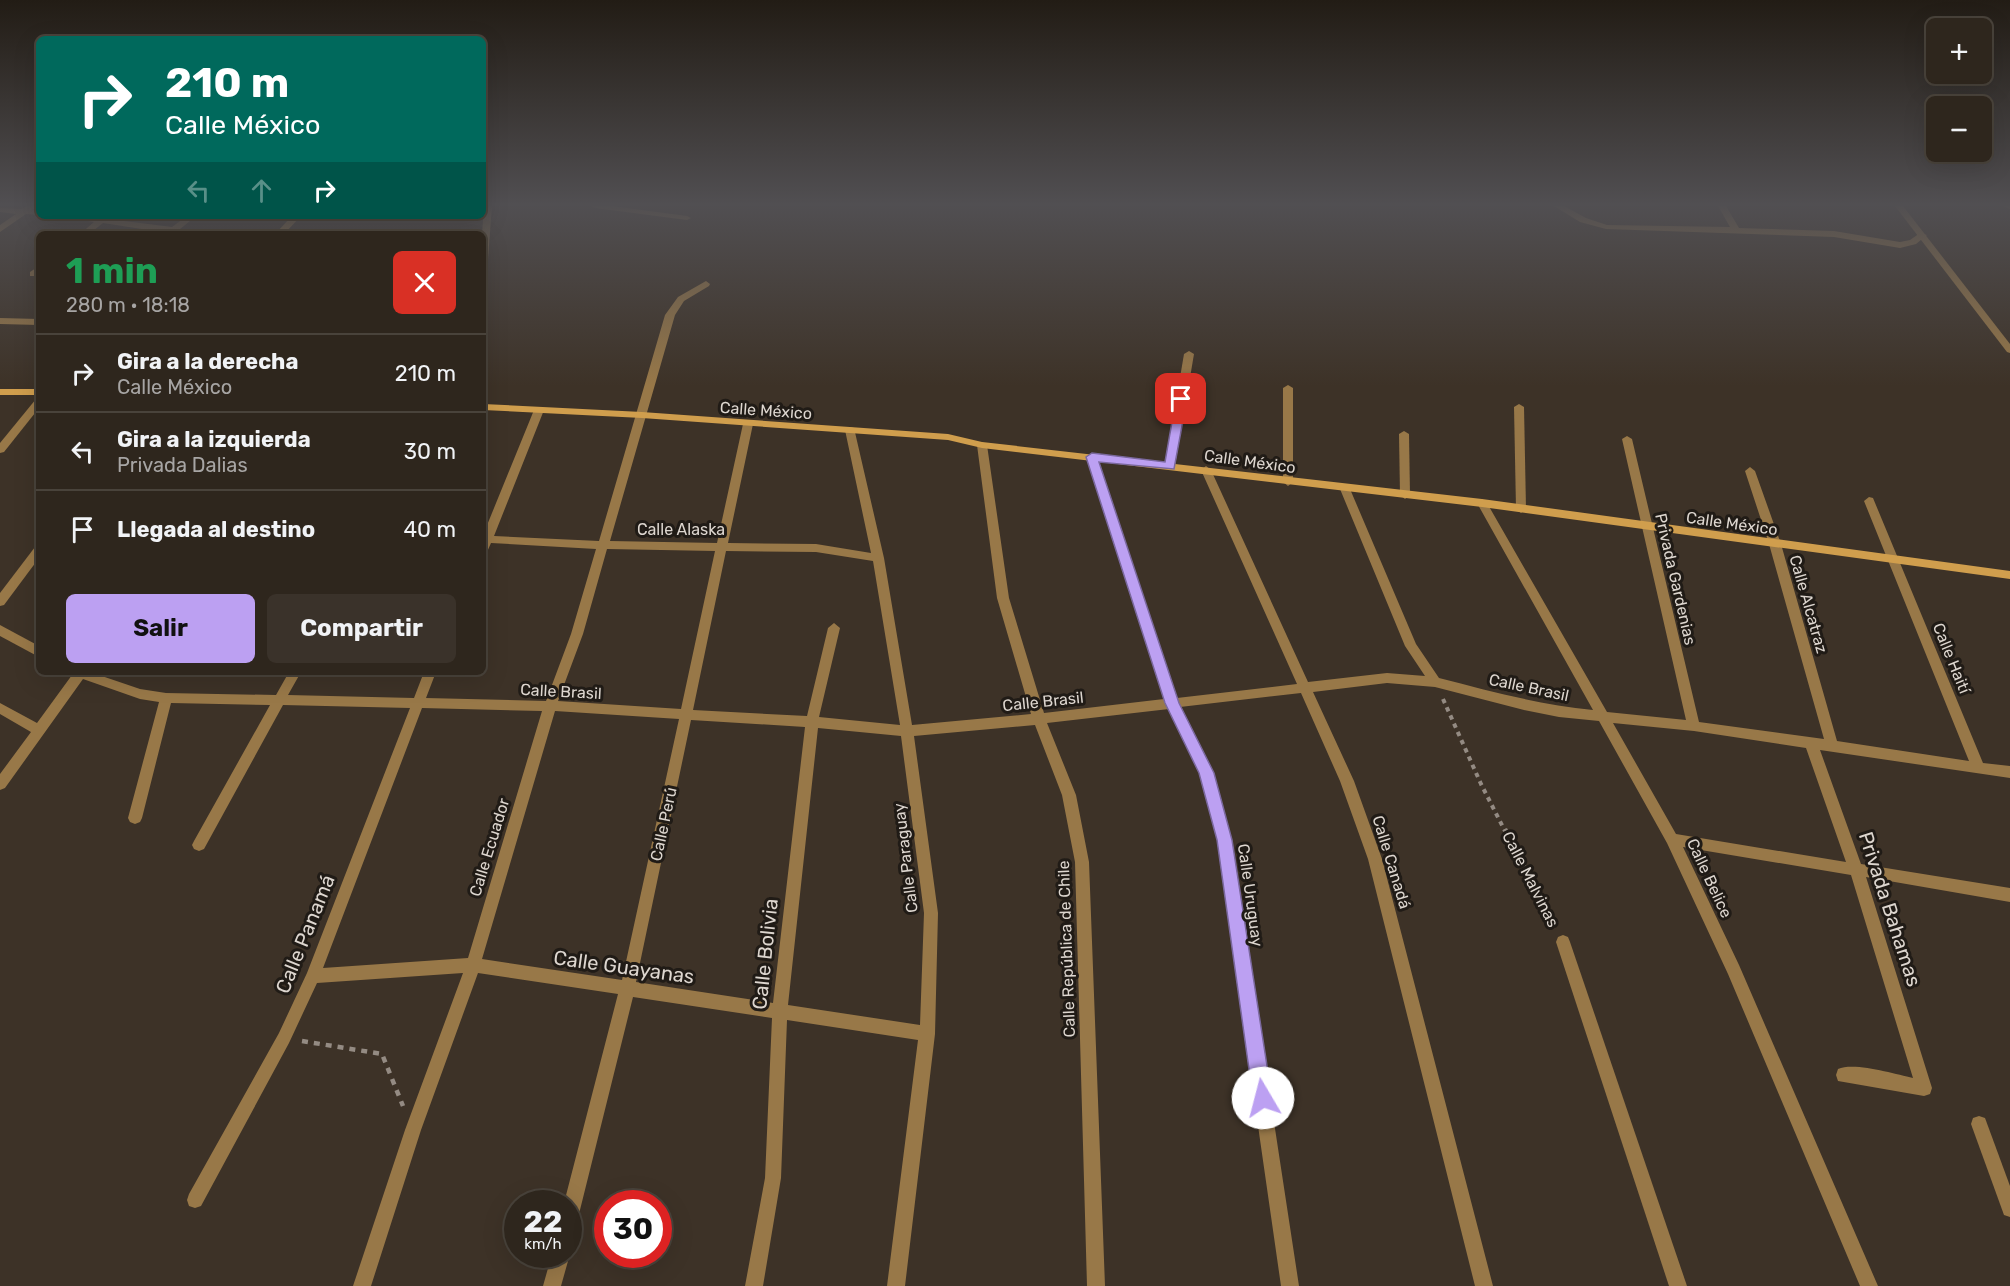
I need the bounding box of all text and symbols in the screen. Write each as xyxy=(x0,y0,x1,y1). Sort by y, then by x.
map controls xyxy=(1926,18,1992,162)
button: + xyxy=(1926,18,1992,84)
text: 210 m xyxy=(165,58,289,108)
icon: right xyxy=(66,60,144,138)
button: − xyxy=(1926,96,1992,162)
text: Calle México xyxy=(165,109,321,141)
icon: left xyxy=(182,174,215,207)
icon: ahead xyxy=(245,174,278,207)
icon: right xyxy=(308,174,341,207)
text: 1 min xyxy=(66,249,158,292)
button: close xyxy=(393,251,456,314)
text: 280 m · 18:18 xyxy=(66,293,190,317)
text: Gira a la derecha xyxy=(117,348,298,375)
icon: right xyxy=(66,357,99,390)
text: 210 m xyxy=(395,360,456,387)
pin xyxy=(1155,373,1206,424)
text: Calle México xyxy=(117,375,232,399)
icon: arrive xyxy=(1164,382,1197,415)
street label: Calle México xyxy=(719,398,813,423)
text: Gira a la izquierda xyxy=(117,426,311,453)
icon: left xyxy=(66,435,99,468)
text: 30 m xyxy=(404,438,456,465)
street label: Calle México xyxy=(1203,446,1297,477)
text: Privada Dalias xyxy=(117,453,248,477)
street label: Calle México xyxy=(1685,508,1779,539)
street label: Privada Gardenias xyxy=(1651,511,1700,647)
icon: arrive xyxy=(66,513,99,546)
text: Llegada al destino xyxy=(117,516,315,543)
text: 40 m xyxy=(403,516,456,543)
street label: Calle Alaska xyxy=(637,520,725,539)
street label: Calle Alcatraz xyxy=(1785,553,1832,655)
button: Salir xyxy=(66,594,255,663)
button: Compartir xyxy=(267,594,456,663)
street label: Calle Haití xyxy=(1929,620,1975,697)
street label: Calle Brasil xyxy=(1487,670,1571,705)
street label: Calle Brasil xyxy=(520,680,602,703)
street label: Calle Brasil xyxy=(1002,688,1085,715)
street label: Calle Perú xyxy=(646,785,681,863)
street label: Calle Ecuador xyxy=(466,796,513,899)
street label: Calle Paraguay xyxy=(889,802,922,914)
street label: Calle Canadá xyxy=(1368,813,1415,911)
street label: Calle Malvinas xyxy=(1498,828,1563,930)
street label: Privada Bahamas xyxy=(1854,829,1926,989)
street label: Calle Belice xyxy=(1683,836,1736,921)
street label: Calle Uruguay xyxy=(1234,842,1267,948)
street label: Calle República de Chile xyxy=(1054,860,1079,1038)
street label: Calle Panamá xyxy=(270,871,340,997)
street label: Calle Bolivia xyxy=(747,897,783,1011)
street label: Calle Guayanas xyxy=(552,945,696,989)
position arrow xyxy=(1231,1066,1295,1130)
speed limit sign: 30 xyxy=(594,1190,672,1268)
text: 22 xyxy=(524,1204,563,1240)
text: km/h xyxy=(524,1235,562,1253)

